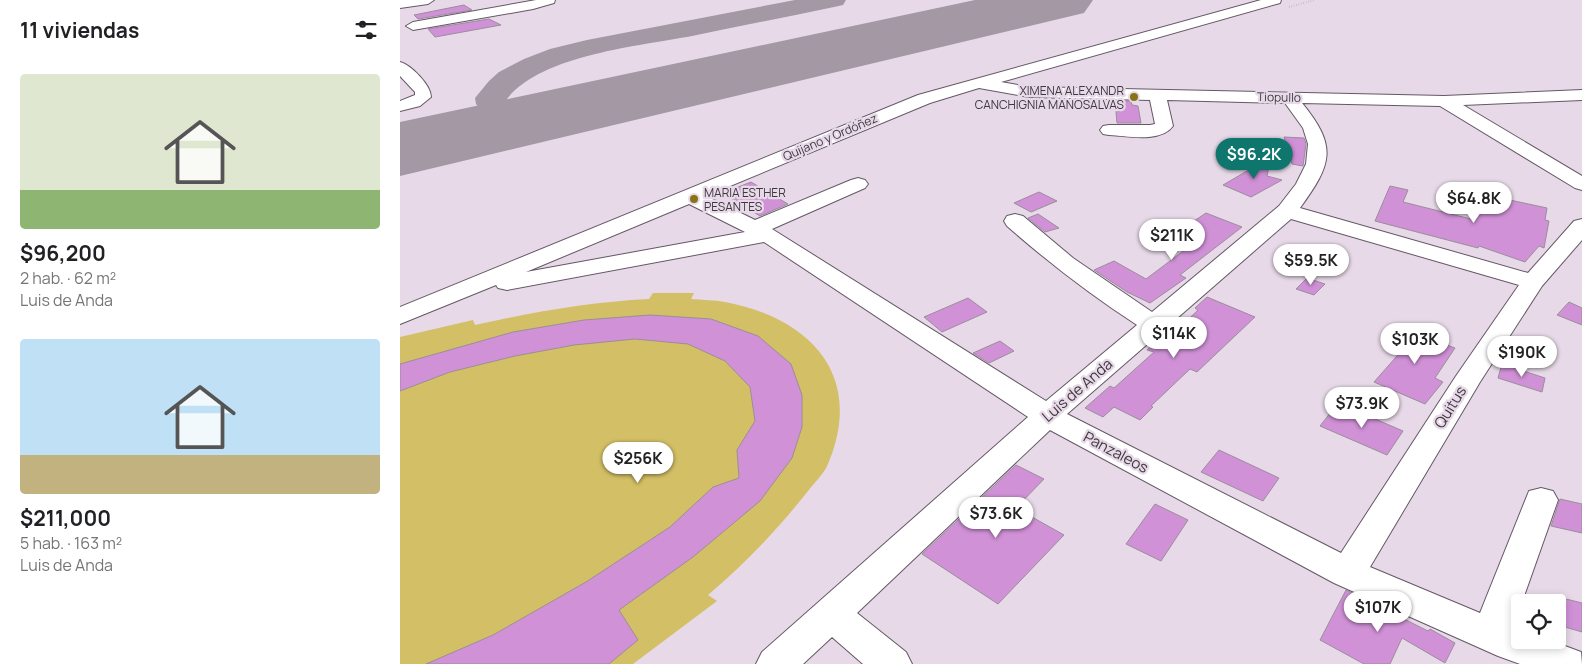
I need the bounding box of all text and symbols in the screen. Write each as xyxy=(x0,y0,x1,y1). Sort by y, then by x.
text: 11 viviendas xyxy=(20,16,139,44)
icon: filters xyxy=(352,16,380,44)
place label: XIMENA ALEXANDR CANCHIGNIA MANOSALVAS xyxy=(975,82,1124,113)
street label: Tiopullo xyxy=(1257,88,1301,106)
marker: XIMENA ALEXANDR CANCHIGNIA MANOSALVAS xyxy=(1128,91,1140,103)
icon: home xyxy=(155,107,245,197)
street label: Quijano y Ordóñez xyxy=(780,109,880,165)
pin: $96.2K xyxy=(1213,138,1295,180)
text: $96.2K xyxy=(1227,143,1281,165)
pin: $64.8K xyxy=(1433,182,1515,224)
place label: MARIA ESTHER PESANTES xyxy=(704,184,786,215)
text: $64.8K xyxy=(1447,187,1501,209)
marker: MARIA ESTHER PESANTES xyxy=(688,193,700,205)
pin: $211K xyxy=(1137,218,1207,261)
text: $211K xyxy=(1150,224,1194,246)
text: $96,200 xyxy=(20,239,106,267)
pin: $59.5K xyxy=(1270,244,1352,286)
text: $59.5K xyxy=(1284,249,1338,271)
text: 2 hab. · 62 m² xyxy=(20,267,116,289)
text: Luis de Anda xyxy=(20,289,113,311)
pin: $114K xyxy=(1139,316,1209,359)
text: $114K xyxy=(1152,322,1196,344)
pin: $103K xyxy=(1380,322,1450,365)
text: $103K xyxy=(1391,328,1439,350)
pin: $190K xyxy=(1487,336,1557,378)
text: $190K xyxy=(1498,341,1546,363)
street label: Luis de Anda xyxy=(1037,353,1117,427)
icon: home xyxy=(155,372,245,462)
street label: Quitus xyxy=(1429,382,1471,432)
pin: $73.9K xyxy=(1321,386,1403,429)
text: $73.9K xyxy=(1335,392,1389,414)
street label: Panzaleos xyxy=(1080,426,1152,478)
pin: $256K xyxy=(603,442,673,484)
text: $256K xyxy=(613,447,663,469)
pin: $73.6K xyxy=(955,496,1037,539)
text: $73.6K xyxy=(969,502,1023,524)
text: $211,000 xyxy=(20,504,111,532)
text: 5 hab. · 163 m² xyxy=(20,532,122,554)
text: Luis de Anda xyxy=(20,554,113,576)
pin: $107K xyxy=(1343,590,1413,633)
map controls xyxy=(1511,594,1566,649)
button: locate xyxy=(1511,594,1566,649)
text: $107K xyxy=(1355,596,1401,618)

